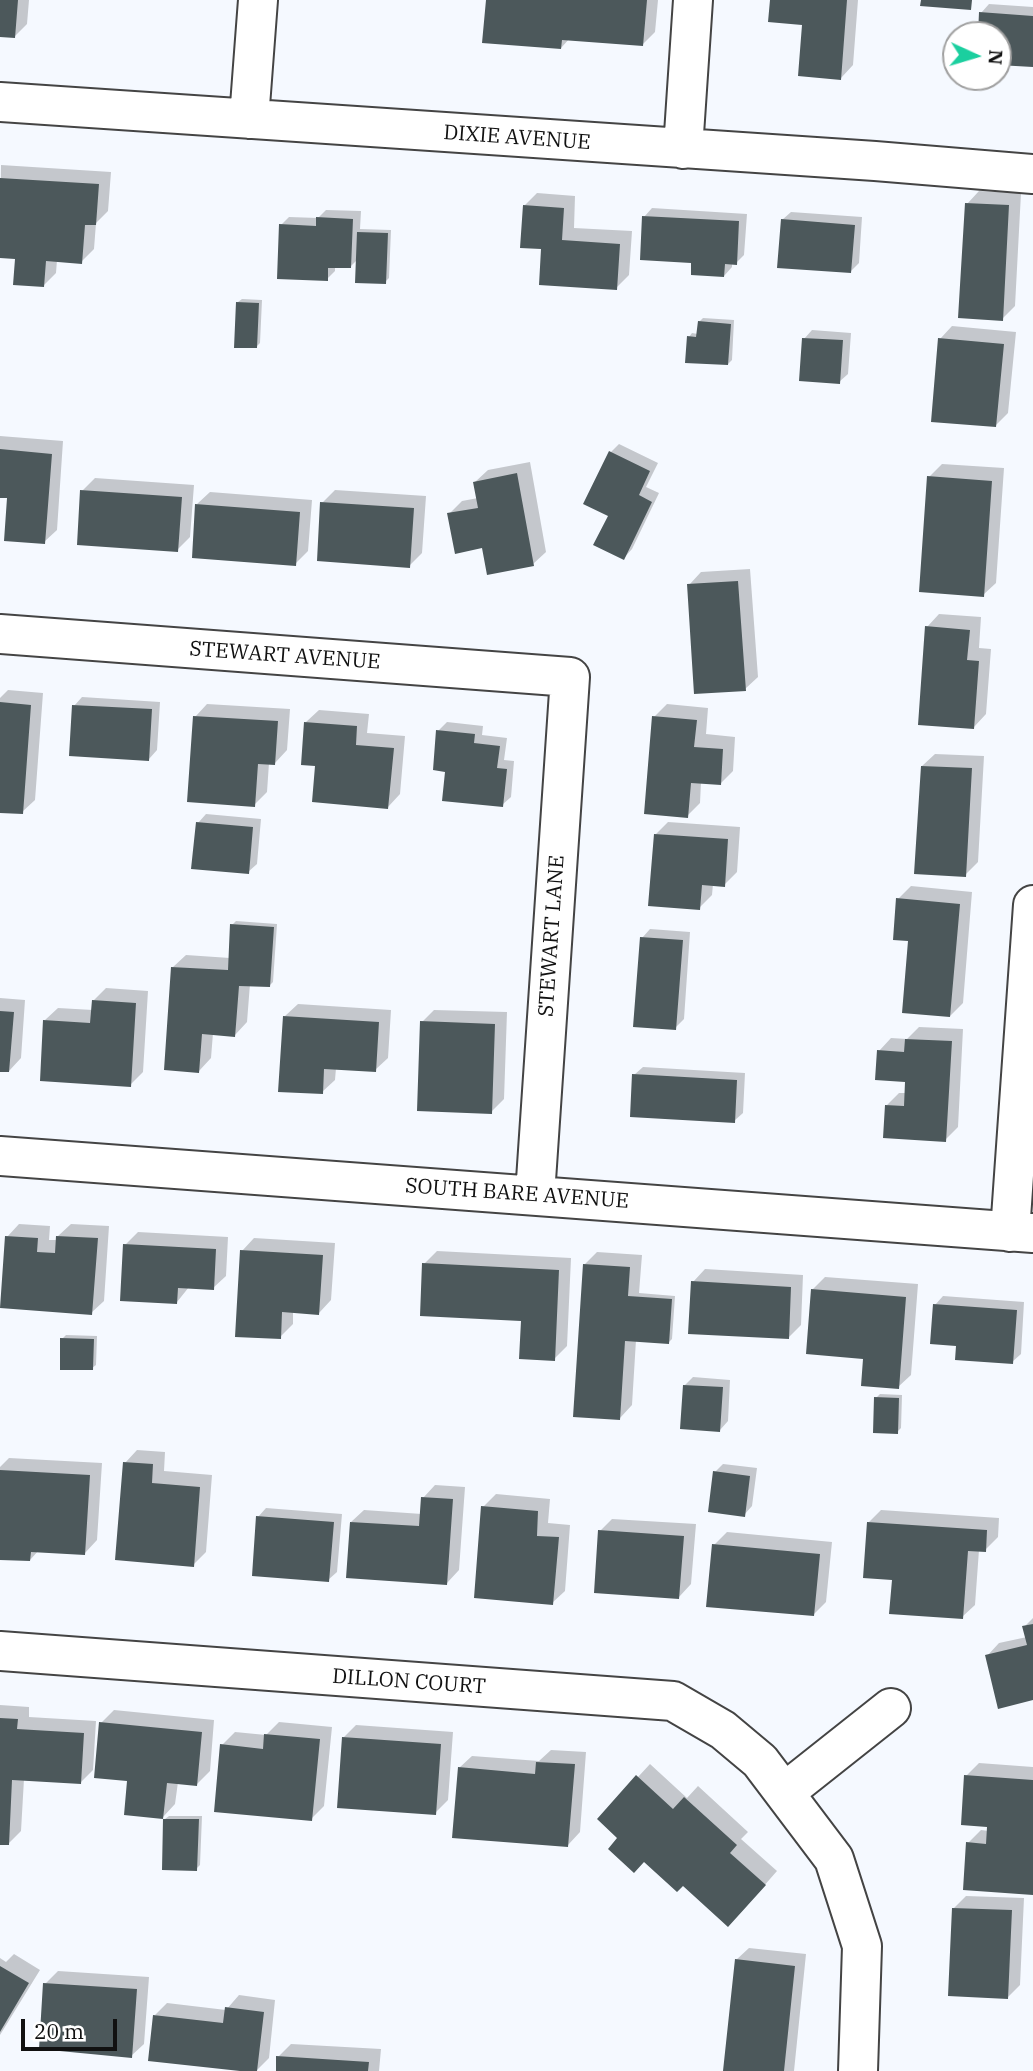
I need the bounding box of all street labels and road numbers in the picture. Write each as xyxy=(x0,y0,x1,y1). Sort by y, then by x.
street label: DIXIE AVENUE xyxy=(442,120,592,156)
street label: STEWART AVENUE xyxy=(189,637,381,675)
street label: STEWART LANE xyxy=(534,854,570,1018)
street label: SOUTH BARE AVENUE xyxy=(404,1174,630,1214)
street label: DILLON COURT xyxy=(331,1664,487,1700)

